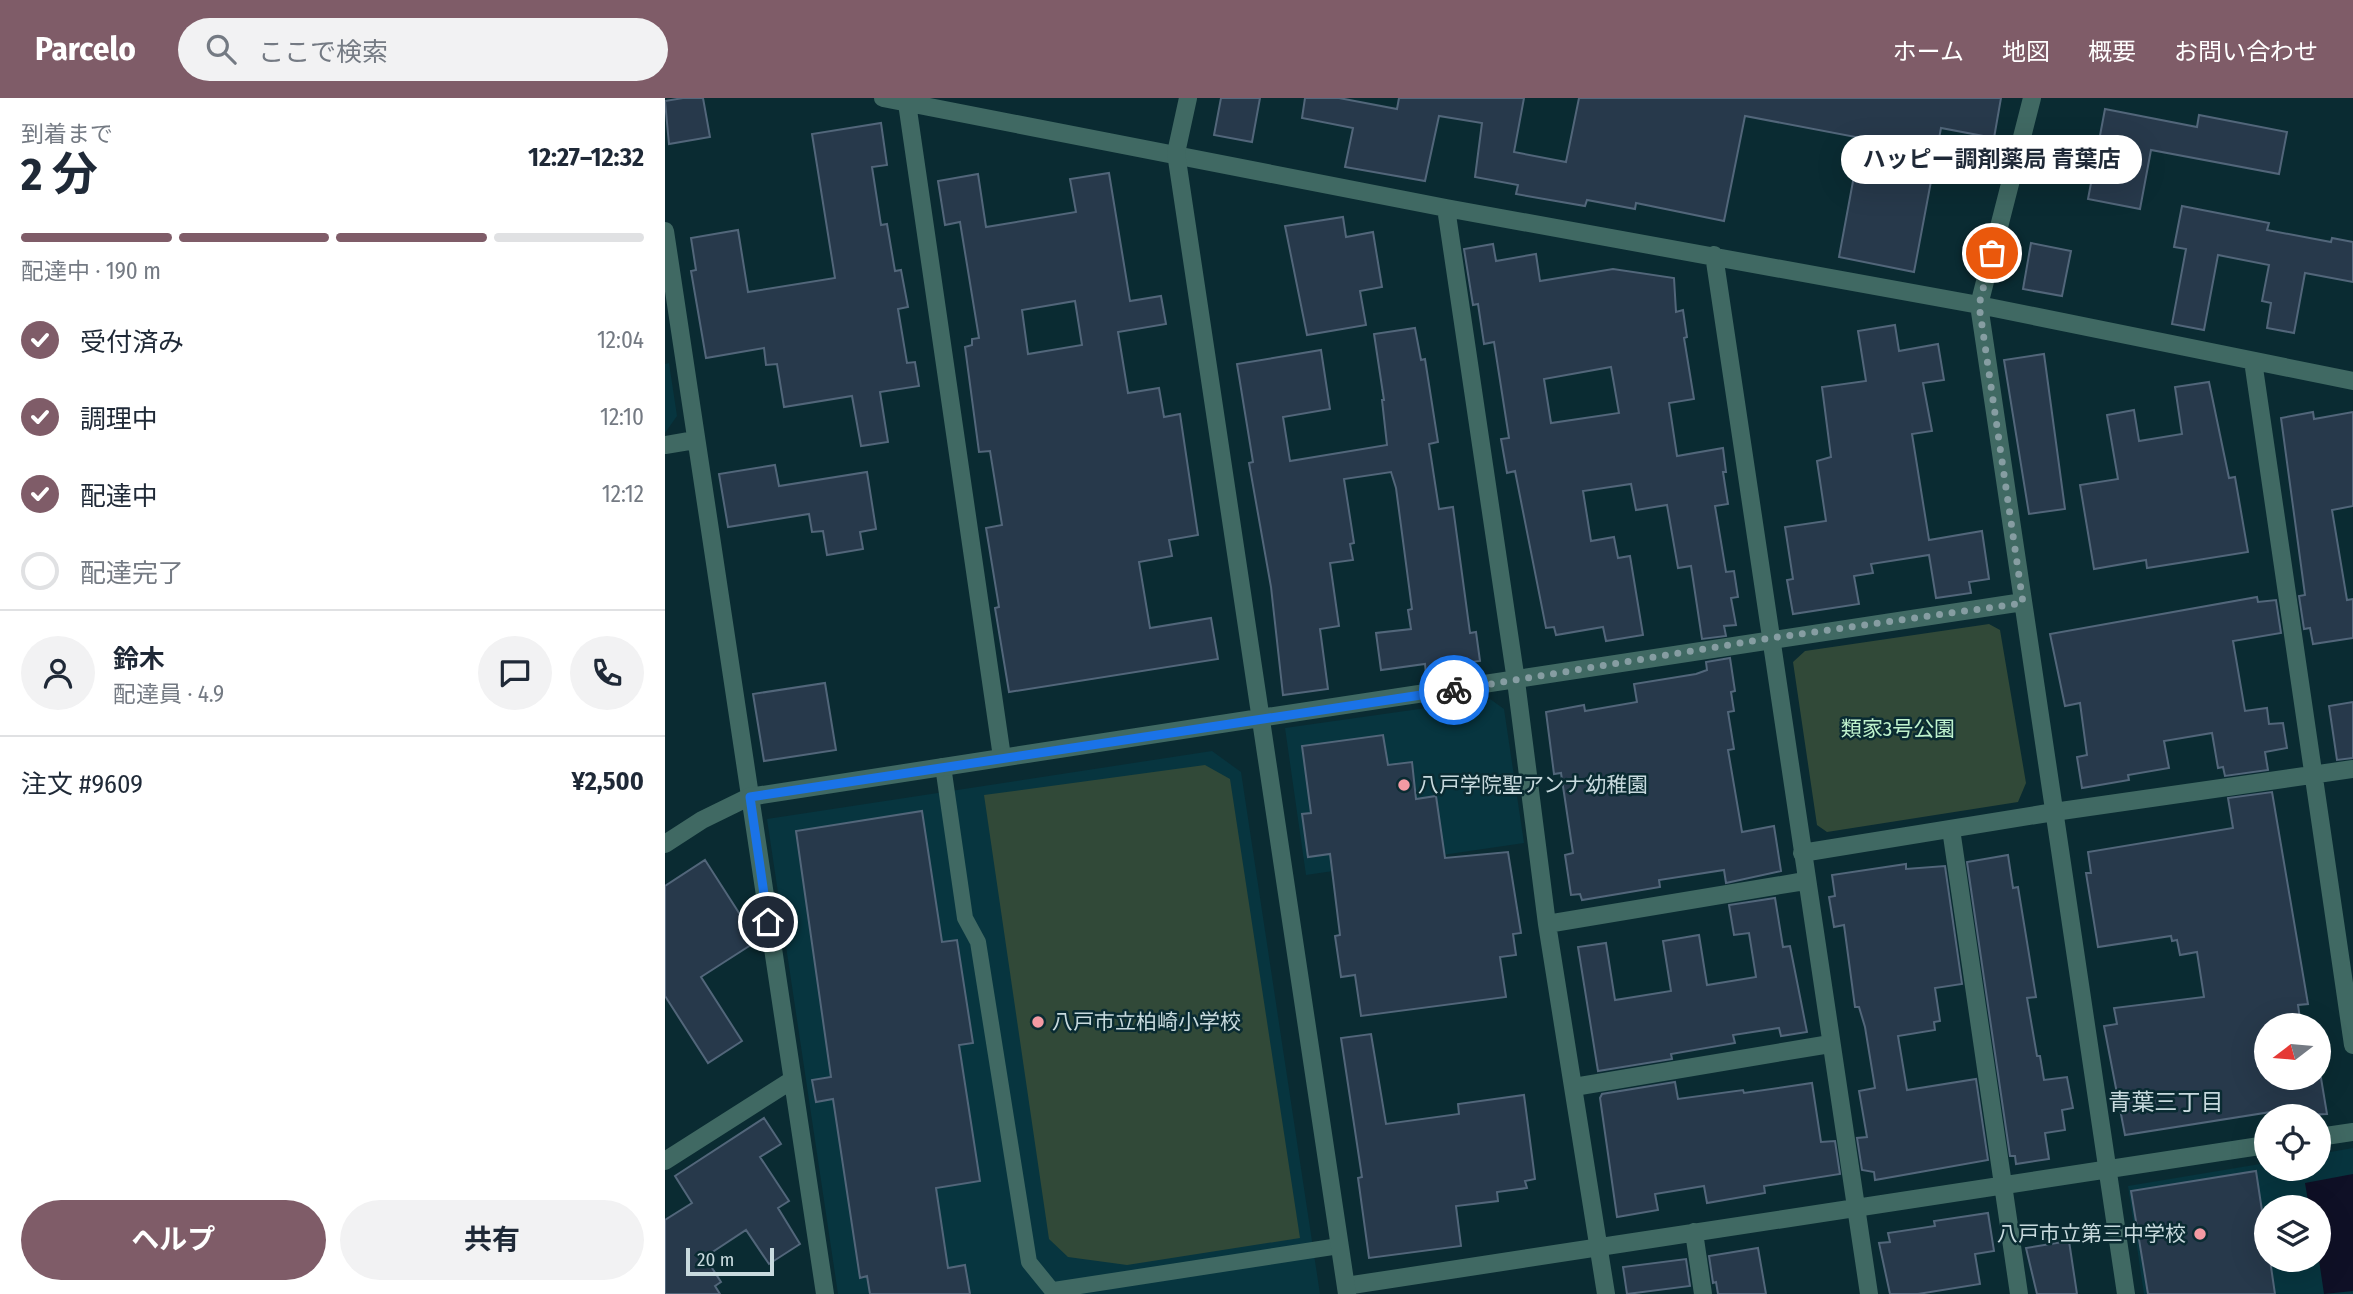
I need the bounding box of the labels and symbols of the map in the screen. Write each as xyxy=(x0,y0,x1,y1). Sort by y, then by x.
callout: ハッピー調剤薬局 青葉店 xyxy=(1841,134,2143,183)
pin xyxy=(1962,223,2022,283)
courier xyxy=(1419,655,1489,725)
park label: 類家3号公園 xyxy=(1841,716,1955,742)
place label: 八戸学院聖アンナ幼稚園 xyxy=(1418,772,1648,798)
marker: 八戸学院聖アンナ幼稚園 xyxy=(1396,777,1412,793)
pin xyxy=(738,892,798,952)
place label: 八戸市立柏崎小学校 xyxy=(1052,1009,1241,1035)
north arrow xyxy=(2254,1013,2331,1090)
marker: 八戸市立柏崎小学校 xyxy=(1030,1014,1046,1030)
district label: 青葉三丁目 xyxy=(2109,1088,2224,1116)
place label: 八戸市立第三中学校 xyxy=(1997,1221,2186,1247)
marker: 八戸市立第三中学校 xyxy=(2192,1226,2208,1242)
scale bar xyxy=(686,1245,773,1277)

